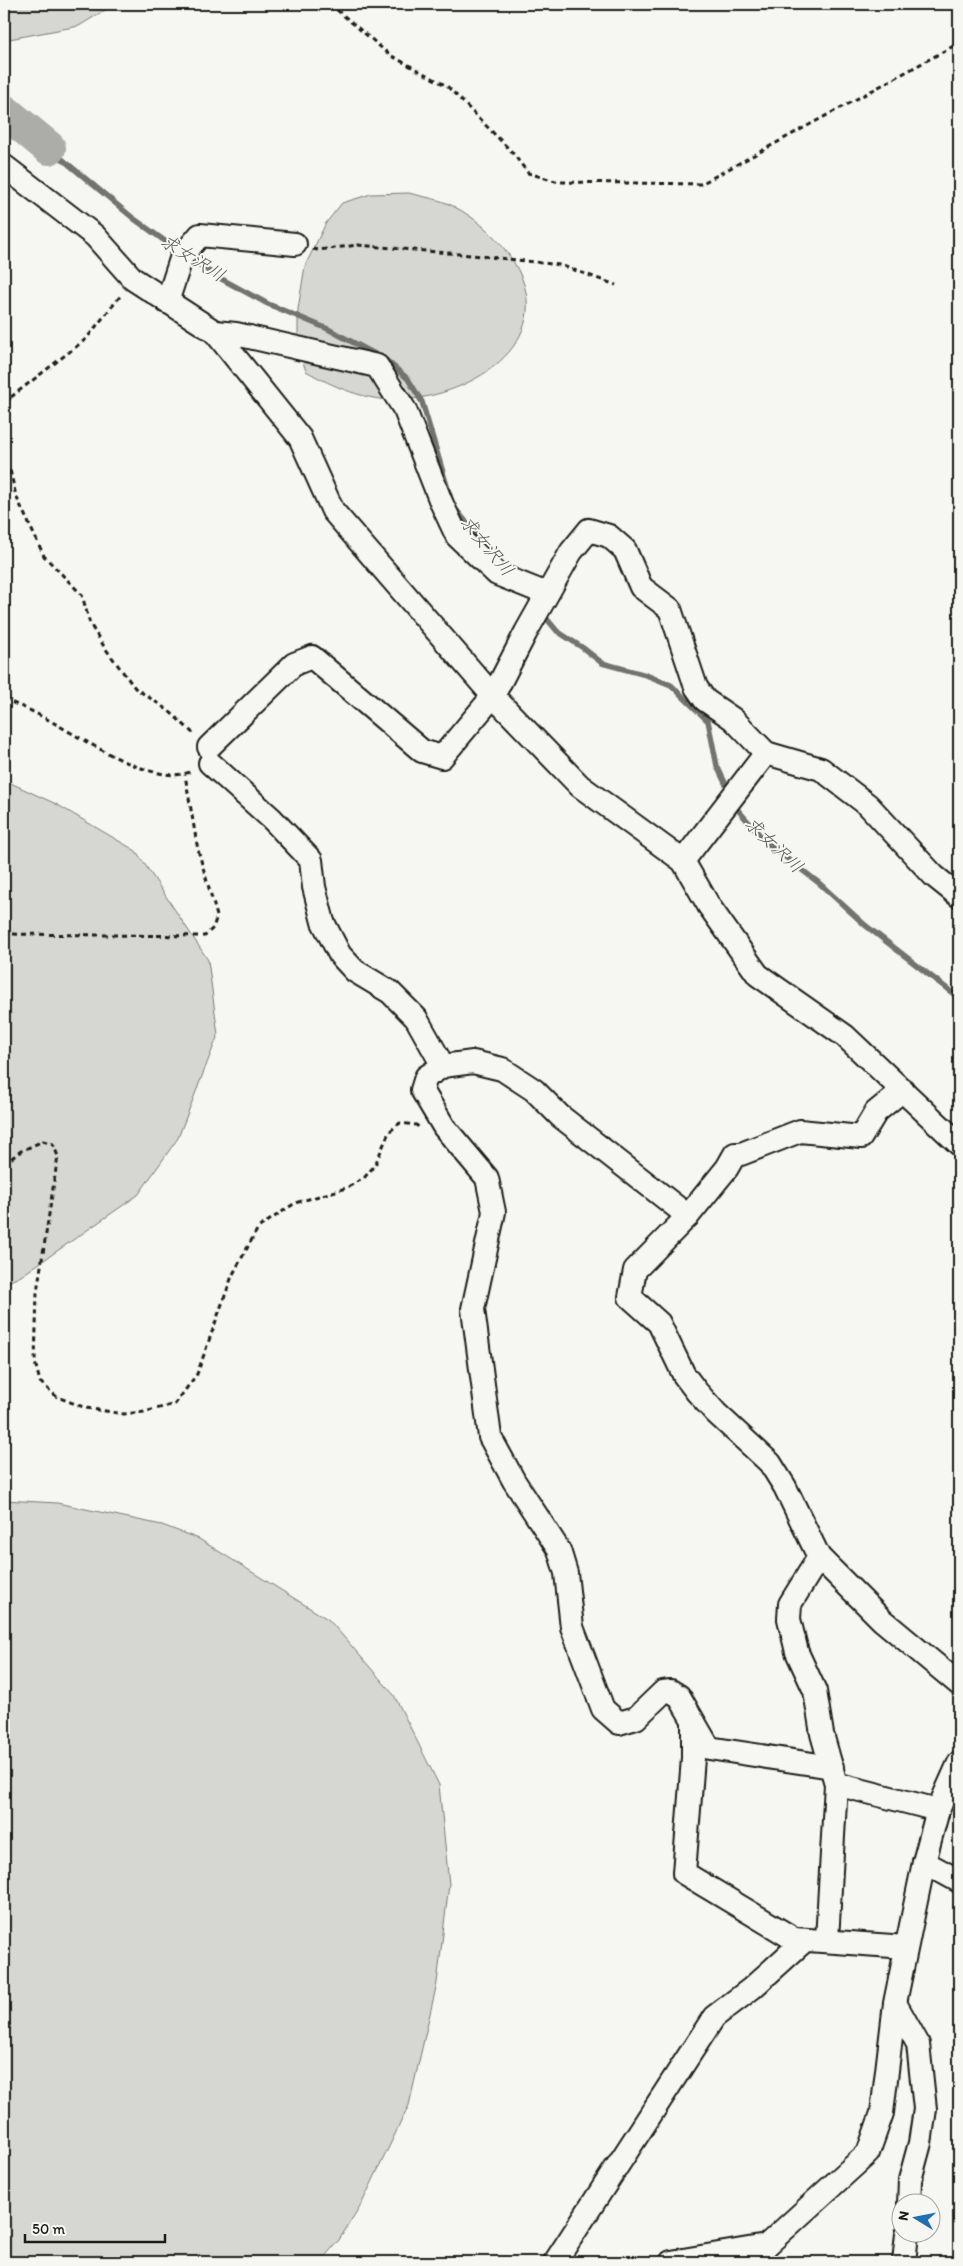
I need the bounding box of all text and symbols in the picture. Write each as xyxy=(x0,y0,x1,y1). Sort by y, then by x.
water label: 求女沢川 xyxy=(157,230,229,286)
water label: 求女沢川 xyxy=(455,511,519,581)
water label: 求女沢川 xyxy=(740,812,808,878)
north arrow xyxy=(890,2194,940,2244)
text: N xyxy=(894,2210,913,2222)
scale bar xyxy=(25,2211,165,2243)
text: 50 m xyxy=(32,2220,65,2238)

